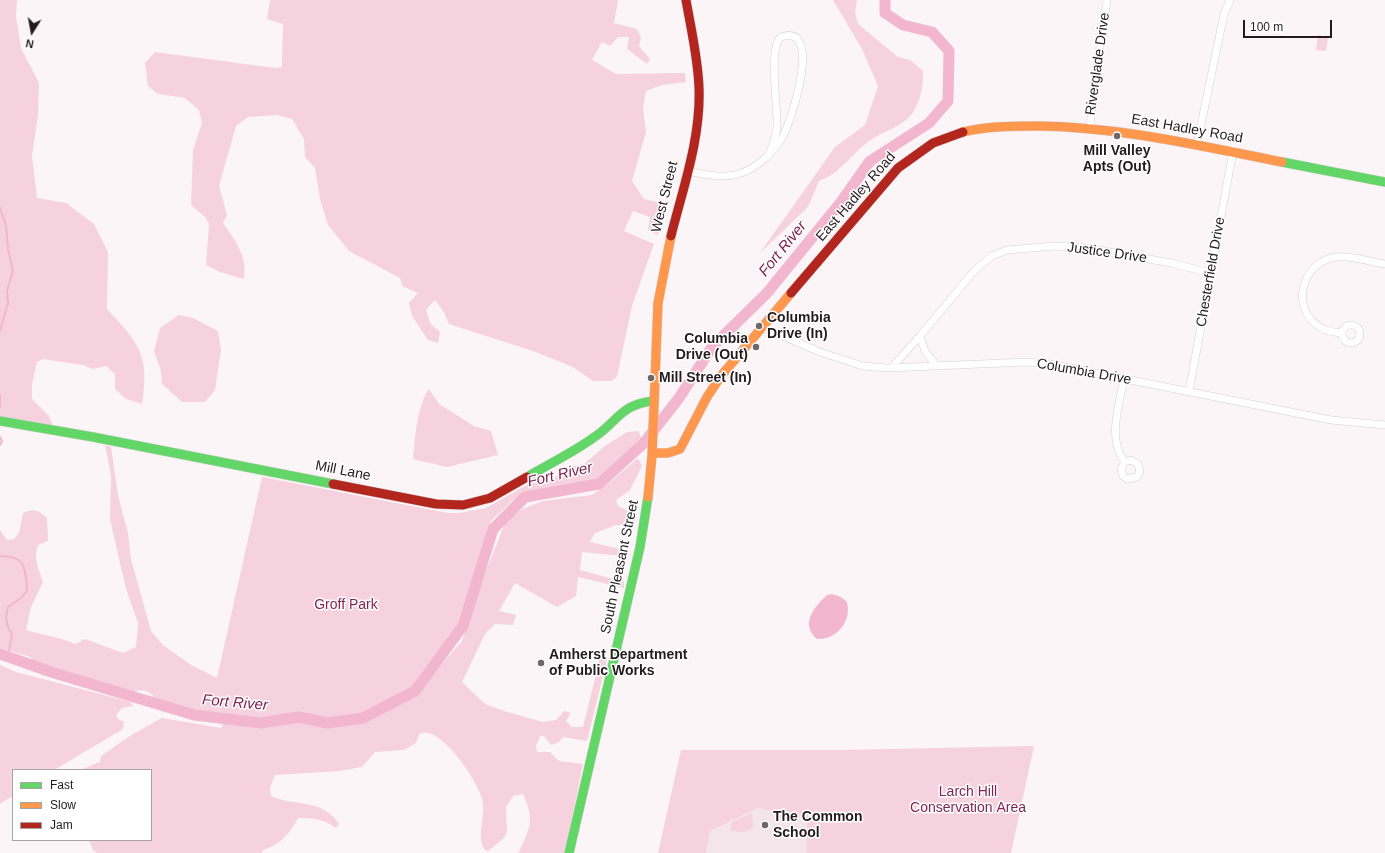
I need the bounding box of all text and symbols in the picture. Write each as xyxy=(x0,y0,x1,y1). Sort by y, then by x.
north arrow xyxy=(12,12,52,52)
street label: Riverglade Drive xyxy=(1082,12,1114,116)
scale bar xyxy=(1245,12,1334,38)
text: 100 m xyxy=(1250,20,1283,34)
text: N xyxy=(25,37,35,50)
street label: East Hadley Road xyxy=(1130,111,1244,147)
marker: Mill Valley Apts (Out) xyxy=(1112,131,1122,141)
place label: Mill Valley Apts (Out) xyxy=(1083,143,1151,176)
street label: East Hadley Road xyxy=(813,149,899,245)
street label: West Street xyxy=(648,160,682,234)
street label: Chesterfield Drive xyxy=(1193,216,1229,328)
water label: Fort River xyxy=(755,218,811,280)
street label: Justice Drive xyxy=(1066,239,1148,267)
place label: Columbia Drive (In) xyxy=(767,310,831,342)
marker: Columbia Drive (In) xyxy=(754,321,764,331)
place label: Columbia Drive (Out) xyxy=(676,331,748,364)
marker: Columbia Drive (Out) xyxy=(751,342,761,352)
street label: Columbia Drive xyxy=(1035,355,1133,389)
place label: Mill Street (In) xyxy=(659,370,752,386)
marker: Mill Street (In) xyxy=(646,373,656,383)
street label: Mill Lane xyxy=(314,457,372,485)
water label: Fort River xyxy=(526,459,594,491)
street label: South Pleasant Street xyxy=(598,499,642,635)
park label: Groff Park xyxy=(314,597,378,613)
place label: Amherst Department of Public Works xyxy=(549,647,687,680)
marker: Amherst Department of Public Works xyxy=(536,658,546,668)
water label: Fort River xyxy=(201,691,269,715)
legend xyxy=(12,769,152,841)
text: Fast xyxy=(50,778,73,792)
park label: Larch Hill Conservation Area xyxy=(910,784,1026,816)
text: Slow xyxy=(50,798,76,812)
place label: The Common School xyxy=(773,809,862,842)
text: Jam xyxy=(50,818,73,832)
marker: The Common School xyxy=(760,820,770,830)

